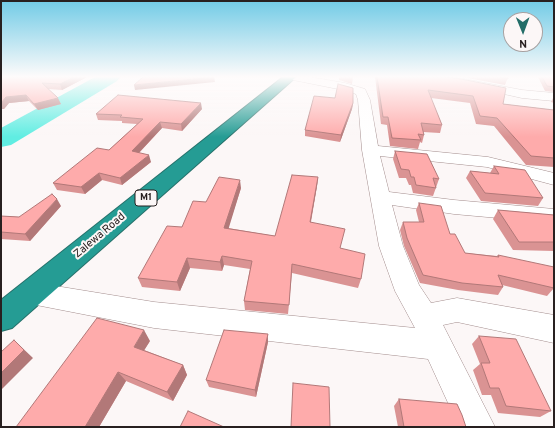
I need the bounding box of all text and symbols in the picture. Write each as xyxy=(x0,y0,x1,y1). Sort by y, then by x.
north arrow xyxy=(503,12,543,52)
text: N xyxy=(519,36,527,50)
road number: M1 xyxy=(135,190,157,206)
street label: Zalewa Road xyxy=(72,211,128,261)

